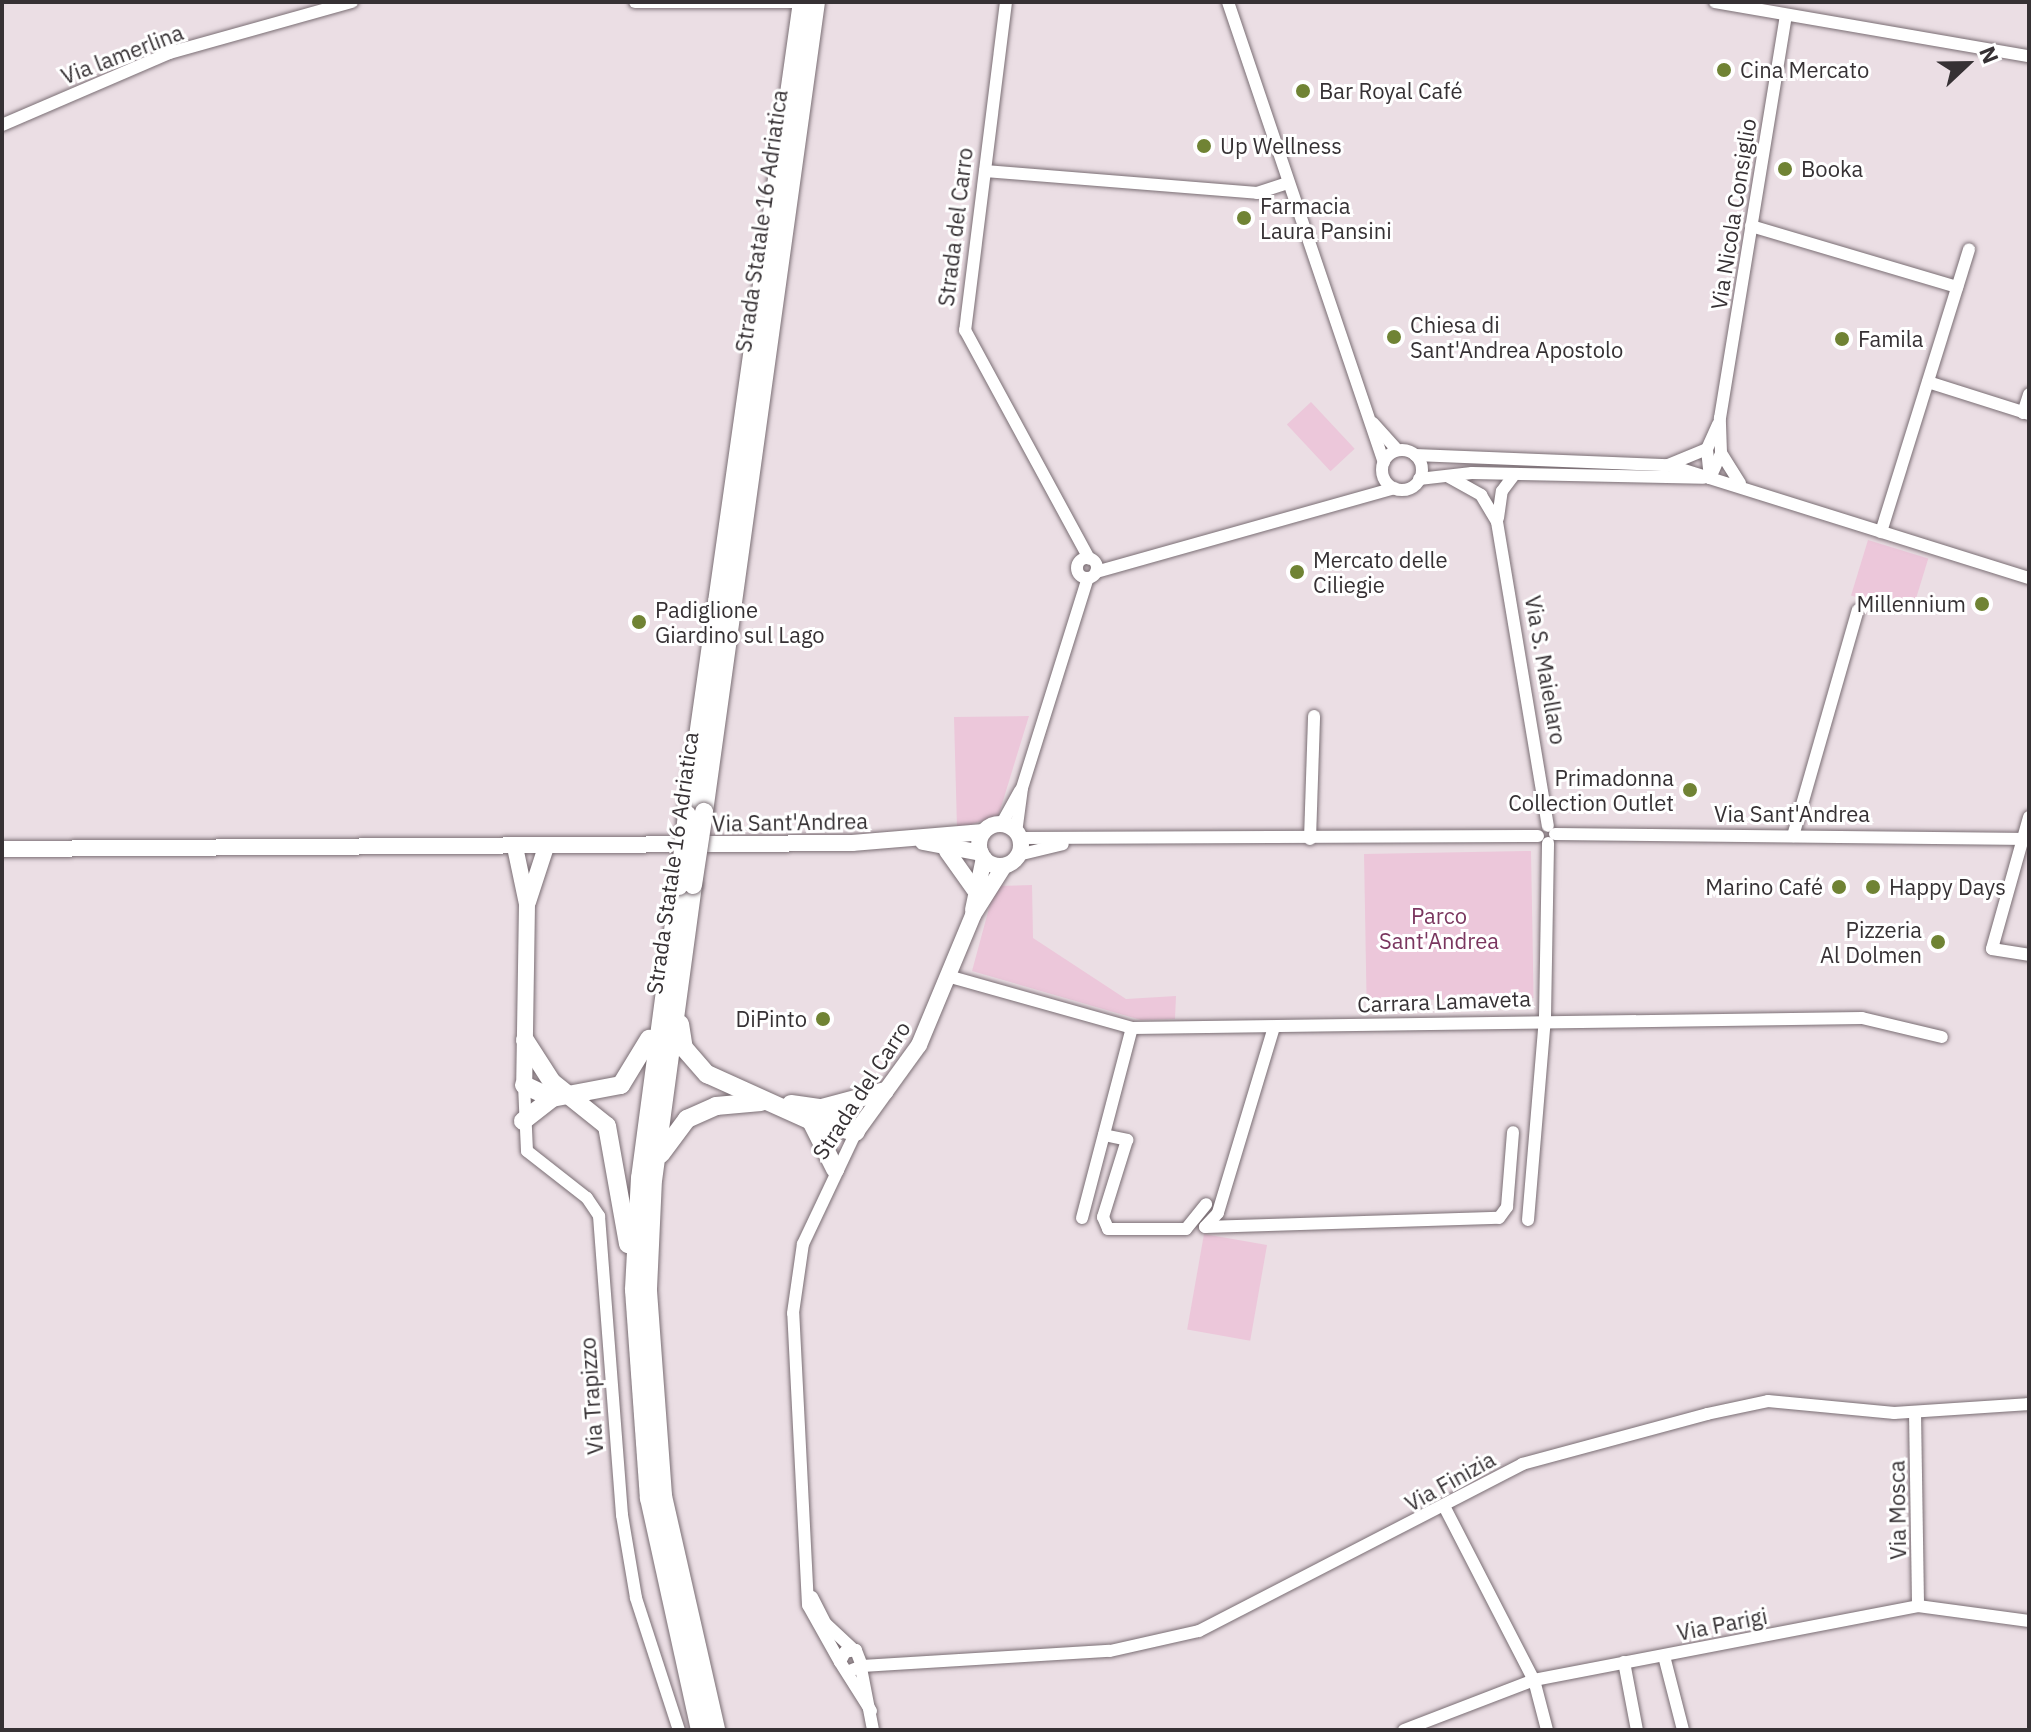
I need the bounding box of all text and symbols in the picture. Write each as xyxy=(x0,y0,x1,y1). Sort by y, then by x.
street label: Via lamerlina xyxy=(57,19,187,89)
north arrow xyxy=(1927,24,2007,104)
text: N xyxy=(1973,42,2006,68)
place label: Cina Mercato xyxy=(1740,57,1869,83)
marker: Cina Mercato xyxy=(1715,61,1733,79)
place label: Bar Royal Café xyxy=(1319,78,1462,104)
marker: Bar Royal Café xyxy=(1294,82,1312,100)
street label: Strada Statale 16 Adriatica xyxy=(730,88,792,354)
street label: Via Nicola Consiglio xyxy=(1705,117,1761,311)
place label: Up Wellness xyxy=(1220,133,1342,159)
marker: Up Wellness xyxy=(1195,137,1213,155)
street label: Strada del Carro xyxy=(932,146,978,308)
place label: Booka xyxy=(1801,156,1863,182)
marker: Booka xyxy=(1776,160,1794,178)
place label: Farmacia Laura Pansini xyxy=(1260,192,1392,244)
marker: Farmacia Laura Pansini xyxy=(1235,209,1253,227)
place label: Chiesa di Sant'Andrea Apostolo xyxy=(1410,311,1623,362)
place label: Famila xyxy=(1858,326,1924,352)
marker: Chiesa di Sant'Andrea Apostolo xyxy=(1385,328,1403,346)
marker: Famila xyxy=(1833,330,1851,348)
place label: Mercato delle Ciliegie xyxy=(1313,546,1448,598)
marker: Mercato delle Ciliegie xyxy=(1288,563,1306,581)
place label: Millennium xyxy=(1857,591,1966,617)
street label: Via S. Maiellaro xyxy=(1520,593,1572,747)
marker: Millennium xyxy=(1973,595,1991,613)
place label: Padiglione Giardino sul Lago xyxy=(655,596,825,648)
marker: Padiglione Giardino sul Lago xyxy=(630,613,648,631)
street label: Strada Statale 16 Adriatica xyxy=(641,730,703,996)
place label: Primadonna Collection Outlet xyxy=(1508,764,1674,816)
marker: Primadonna Collection Outlet xyxy=(1681,781,1699,799)
street label: Via Sant'Andrea xyxy=(1714,801,1870,827)
street label: Via Sant'Andrea xyxy=(712,807,868,837)
place label: Marino Café xyxy=(1705,874,1823,900)
place label: Happy Days xyxy=(1889,874,2006,900)
marker: Marino Café xyxy=(1830,878,1848,896)
marker: Happy Days xyxy=(1864,878,1882,896)
park label: Parco Sant'Andrea xyxy=(1379,902,1499,954)
place label: Pizzeria Al Dolmen xyxy=(1820,916,1922,968)
marker: Pizzeria Al Dolmen xyxy=(1929,933,1947,951)
street label: Carrara Lamaveta xyxy=(1357,985,1531,1017)
place label: DiPinto xyxy=(735,1006,807,1032)
marker: DiPinto xyxy=(814,1010,832,1028)
street label: Strada del Carro xyxy=(806,1016,916,1164)
street label: Via Trapizzo xyxy=(574,1336,608,1456)
street label: Via Finizia xyxy=(1400,1445,1500,1517)
street label: Via Mosca xyxy=(1883,1460,1911,1560)
street label: Via Parigi xyxy=(1675,1602,1769,1646)

